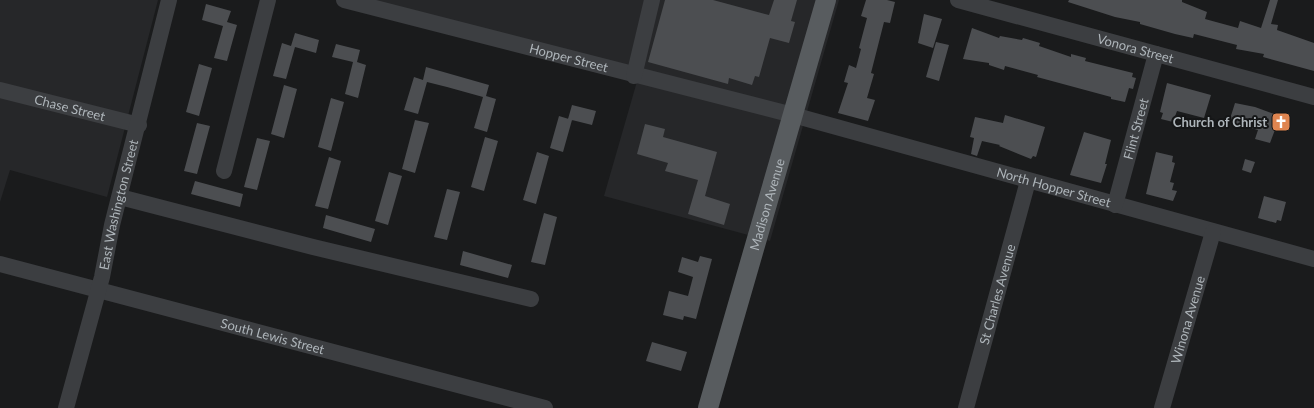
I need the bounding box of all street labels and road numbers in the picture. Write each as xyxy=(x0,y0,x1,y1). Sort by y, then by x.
street label: Vonora Street xyxy=(1096,30,1176,67)
street label: Hopper Street xyxy=(528,40,610,75)
street label: Chase Street xyxy=(33,91,107,124)
street label: Flint Street xyxy=(1120,96,1152,161)
street label: East Washington Street xyxy=(96,137,141,271)
street label: Madison Avenue xyxy=(746,156,788,252)
street label: North Hopper Street xyxy=(995,164,1113,211)
street label: St Charles Avenue xyxy=(976,242,1018,346)
street label: Winona Avenue xyxy=(1167,274,1208,366)
street label: South Lewis Street xyxy=(219,315,326,357)

